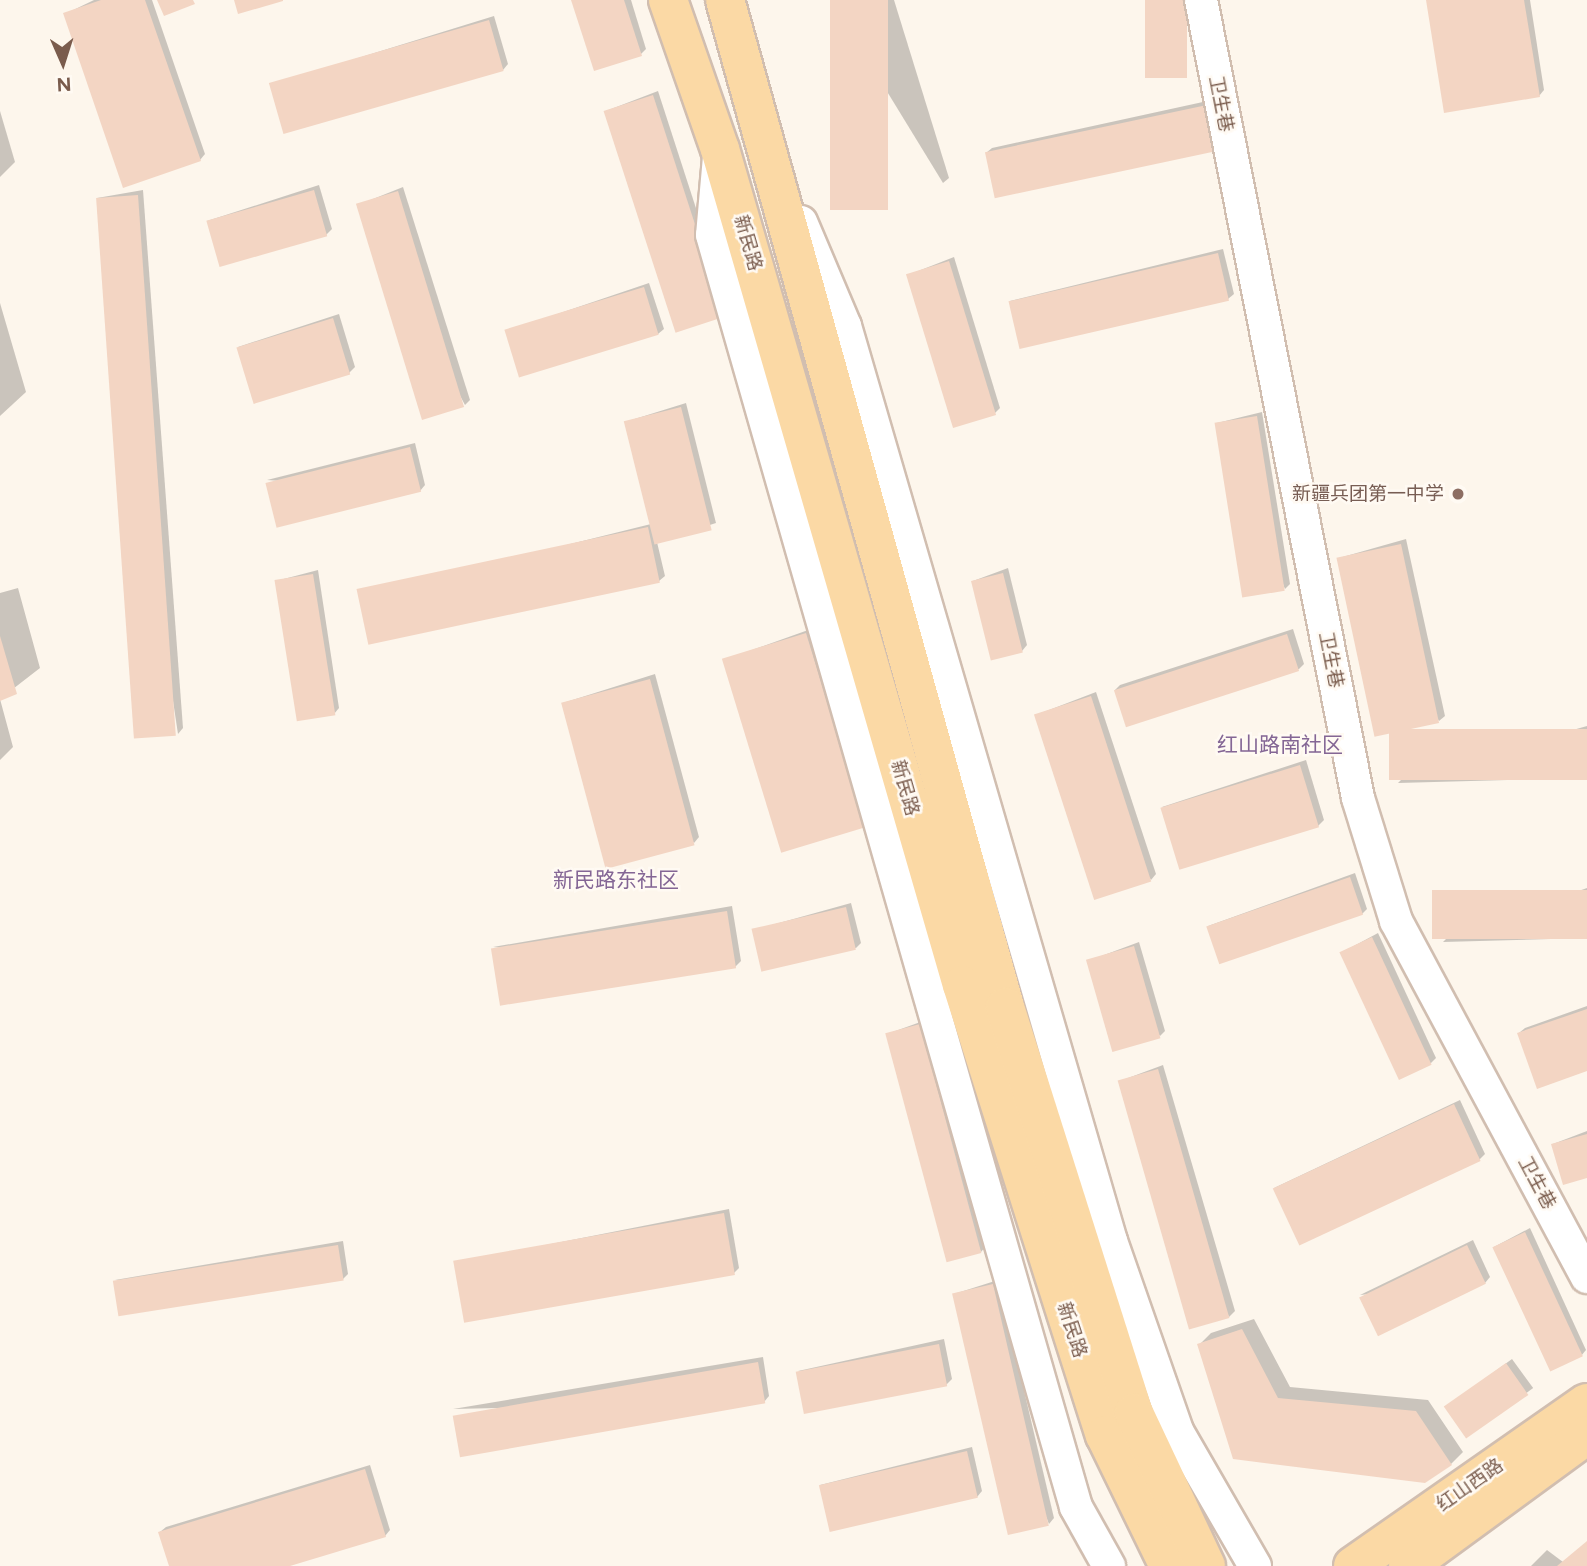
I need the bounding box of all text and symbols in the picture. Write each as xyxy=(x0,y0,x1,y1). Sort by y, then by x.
north arrow xyxy=(28,28,98,98)
text: N xyxy=(56,73,72,96)
street label: 卫生巷 xyxy=(1204,74,1238,134)
street label: 新民路 xyxy=(729,212,767,274)
place label: 新疆兵团第一中学 xyxy=(1292,483,1444,505)
marker: 新疆兵团第一中学 xyxy=(1450,486,1466,502)
street label: 卫生巷 xyxy=(1314,630,1348,690)
district label: 红山路南社区 xyxy=(1217,732,1343,758)
street label: 新民路 xyxy=(886,757,924,819)
district label: 新民路东社区 xyxy=(553,867,679,893)
street label: 卫生巷 xyxy=(1514,1152,1560,1214)
street label: 新民路 xyxy=(1052,1299,1092,1361)
street label: 红山西路 xyxy=(1432,1454,1508,1516)

